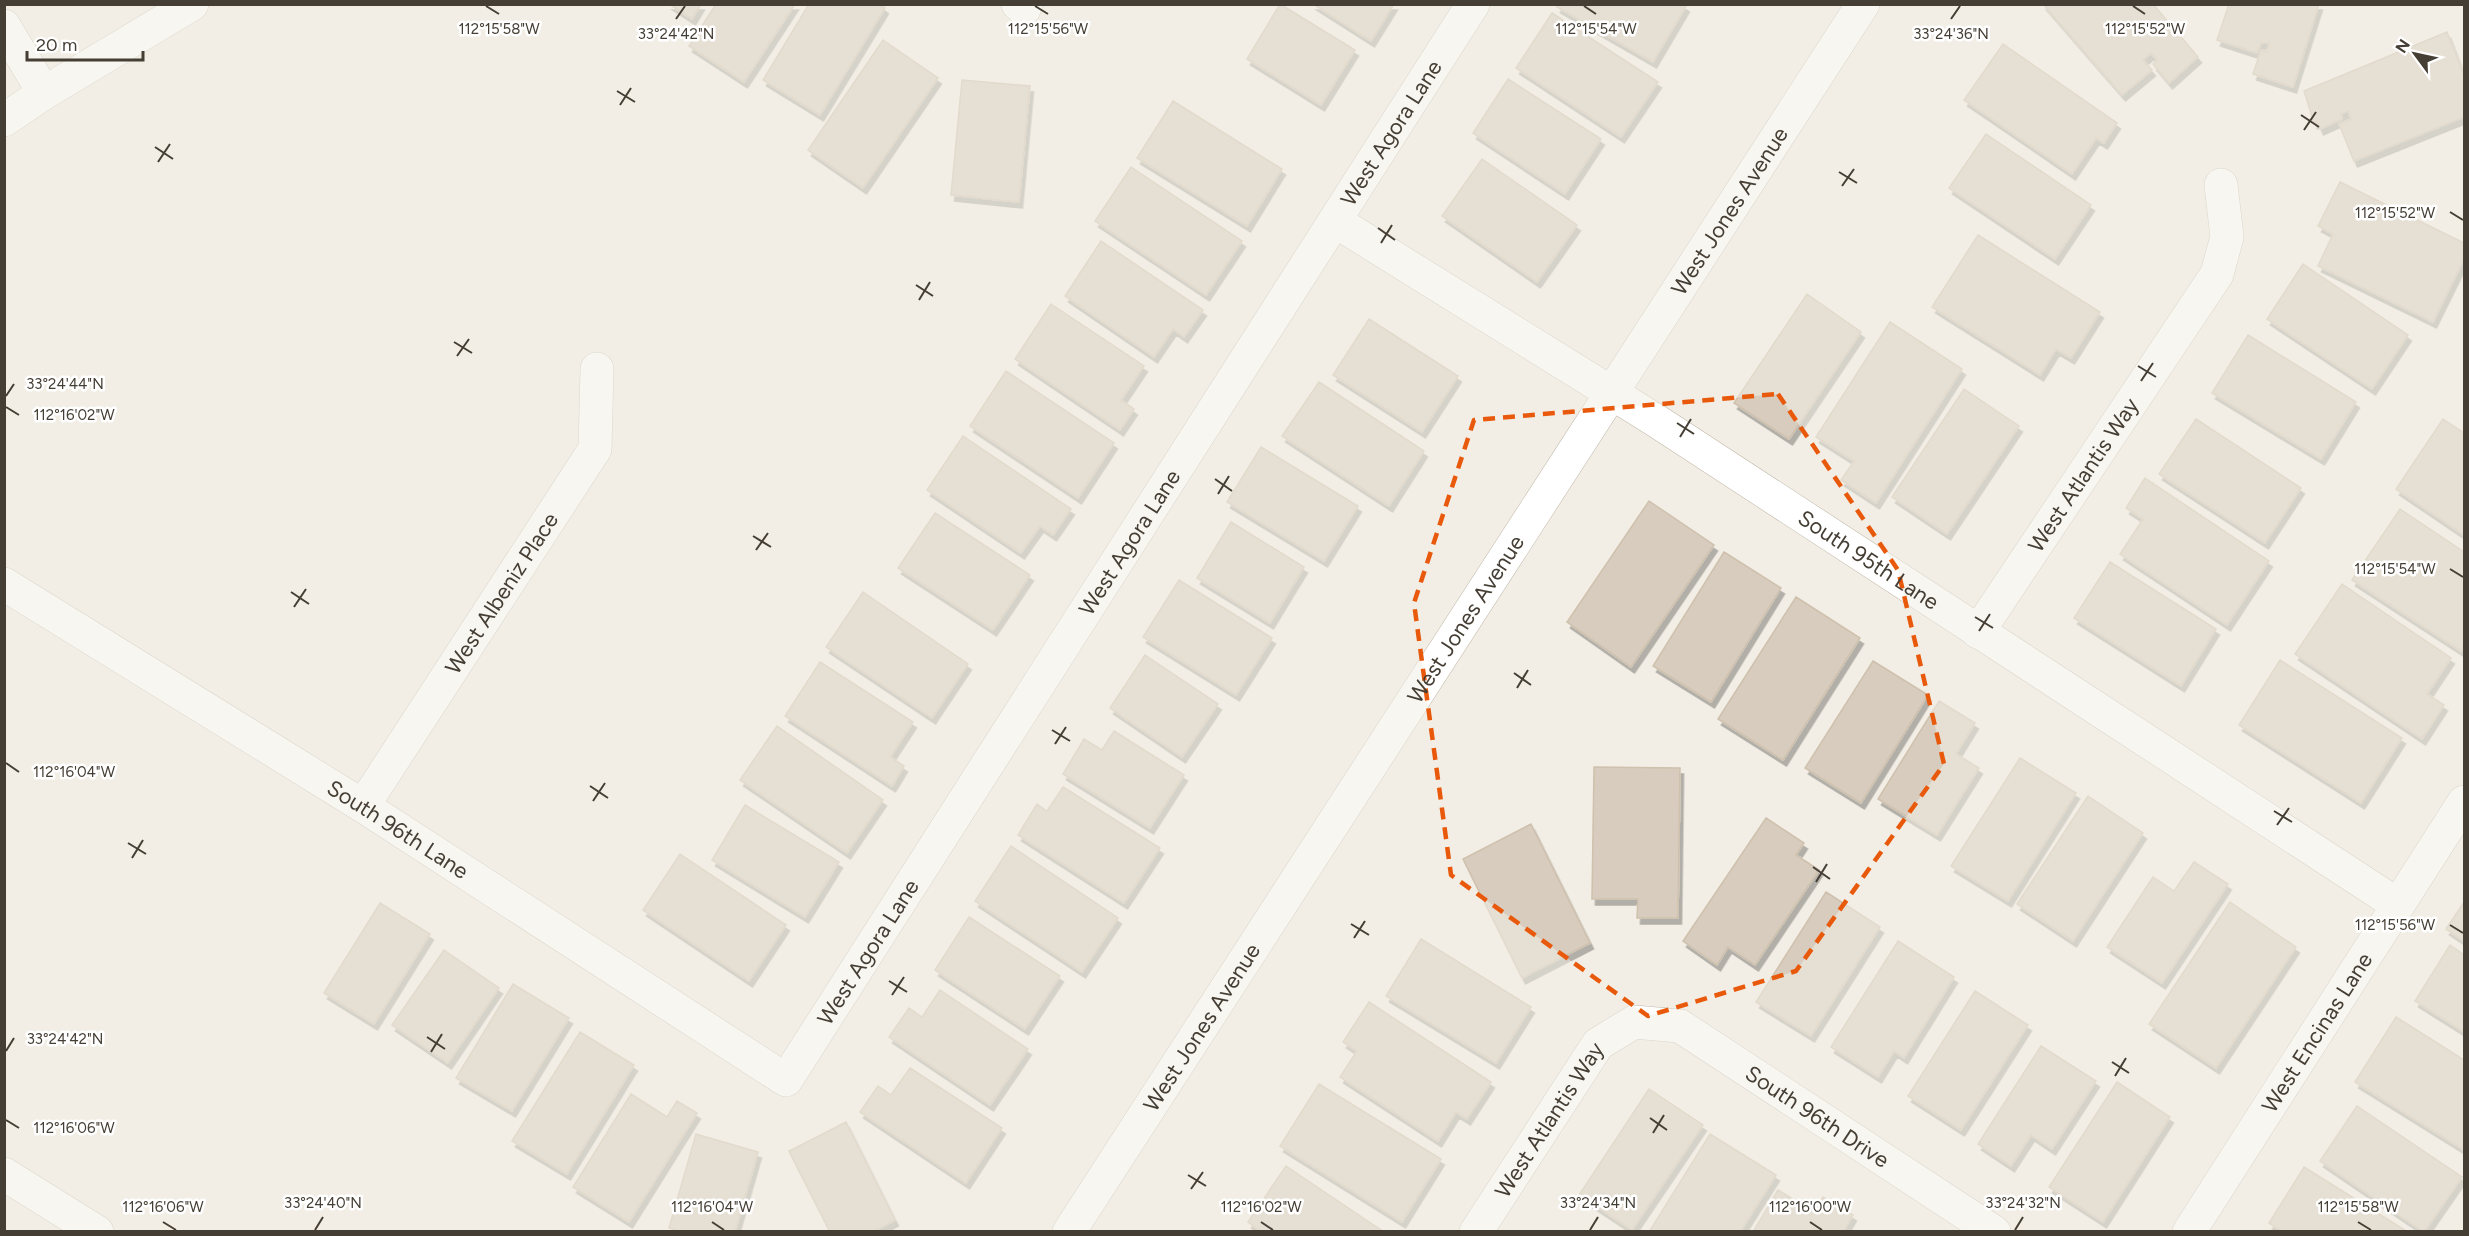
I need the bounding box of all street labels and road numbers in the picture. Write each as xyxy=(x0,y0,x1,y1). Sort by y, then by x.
street label: West Agora Lane xyxy=(1335,55,1448,211)
street label: West Jones Avenue xyxy=(1665,122,1794,300)
street label: West Atlantis Way xyxy=(2022,392,2145,557)
street label: West Agora Lane xyxy=(1073,465,1186,621)
street label: South 95th Lane xyxy=(1793,504,1944,616)
street label: West Albeniz Place xyxy=(439,507,564,679)
street label: West Jones Avenue xyxy=(1402,530,1530,708)
street label: South 96th Lane xyxy=(322,774,473,885)
street label: West Agora Lane xyxy=(812,874,925,1030)
street label: West Jones Avenue xyxy=(1138,938,1266,1116)
street label: West Encinas Lane xyxy=(2256,947,2378,1118)
street label: West Atlantis Way xyxy=(1489,1037,1610,1203)
street label: South 96th Drive xyxy=(1740,1060,1894,1174)

